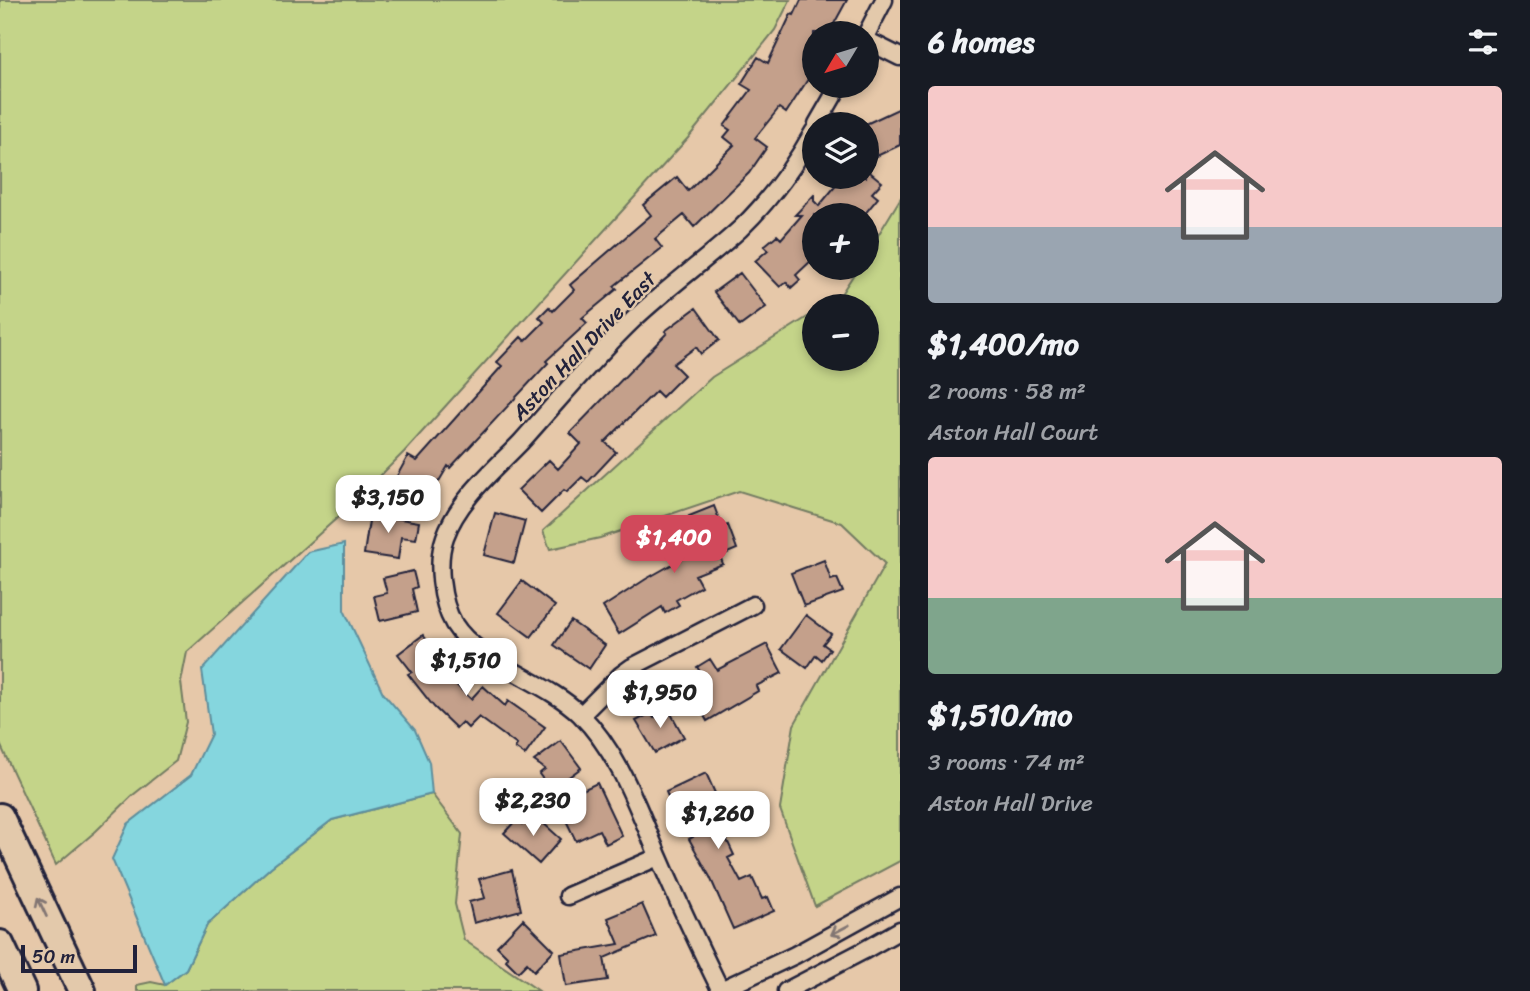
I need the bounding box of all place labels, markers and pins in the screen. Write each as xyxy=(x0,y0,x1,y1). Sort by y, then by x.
pin: $3,150 xyxy=(331,476,445,535)
pin: $1,400 xyxy=(617,516,731,575)
pin: $1,510 xyxy=(409,638,523,698)
pin: $1,950 xyxy=(603,670,717,730)
pin: $2,230 xyxy=(476,778,590,838)
pin: $1,260 xyxy=(661,792,775,851)

